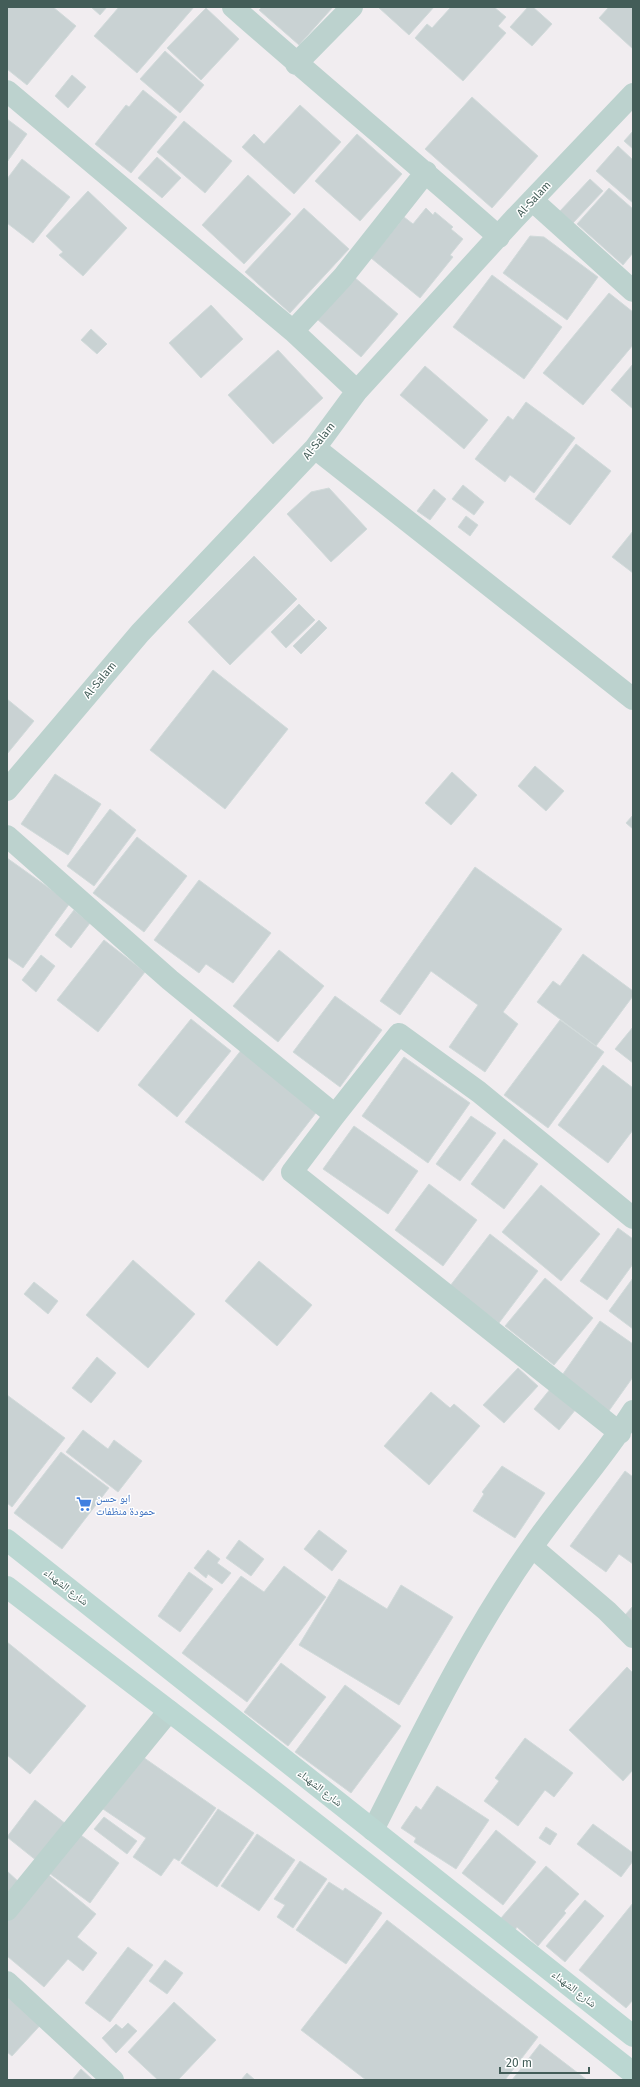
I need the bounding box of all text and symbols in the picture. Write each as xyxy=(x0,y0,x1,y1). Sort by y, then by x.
street label: Al-Salam xyxy=(514,179,554,219)
street label: Al-Salam xyxy=(300,420,338,462)
street label: Al-Salam xyxy=(81,659,119,701)
place label: ابو حسن حمودة منظفات xyxy=(96,1492,155,1518)
supermarket icon: ابو حسن حمودة منظفات xyxy=(75,1495,93,1513)
street label: شارع الشهداء xyxy=(41,1566,91,1608)
street label: شارع الشهداء xyxy=(295,1767,345,1809)
street label: شارع الشهداء xyxy=(549,1968,599,2010)
scale bar xyxy=(500,2049,589,2075)
text: 20 m xyxy=(506,2056,532,2070)

